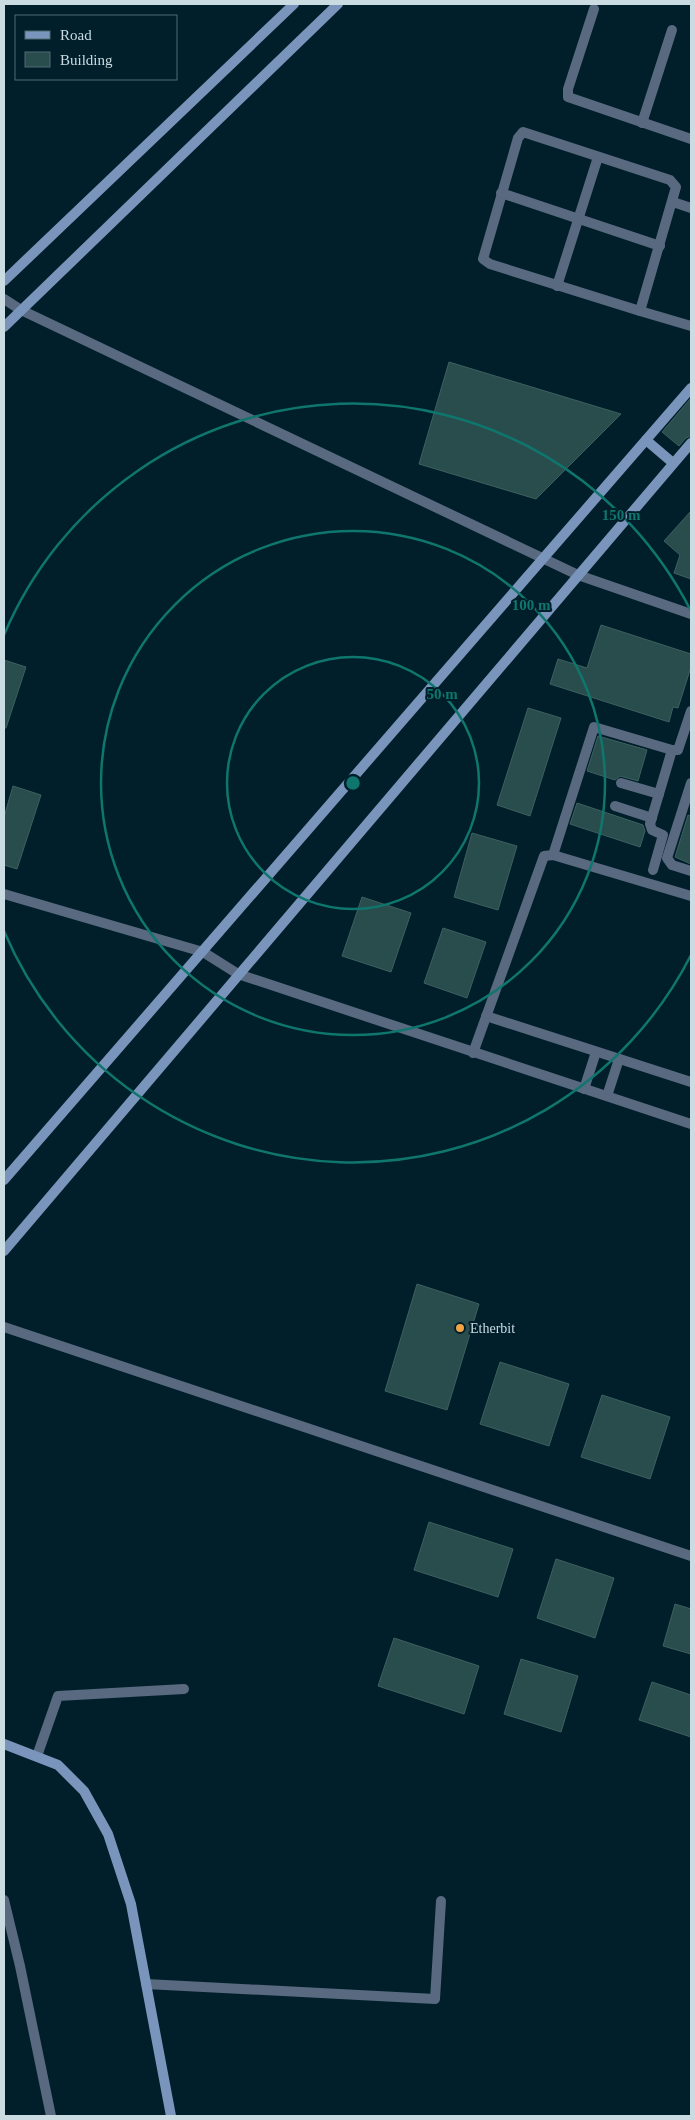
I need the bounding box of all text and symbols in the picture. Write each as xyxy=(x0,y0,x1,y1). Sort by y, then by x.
legend xyxy=(15,15,178,80)
text: Road xyxy=(60,27,92,43)
text: Building xyxy=(60,52,113,68)
text: 150 m xyxy=(602,507,641,523)
text: 100 m xyxy=(512,597,551,613)
text: 50 m xyxy=(426,686,458,702)
centre of rings xyxy=(344,774,362,792)
place label: Etherbit xyxy=(470,1321,515,1336)
marker: Etherbit xyxy=(454,1322,466,1334)

